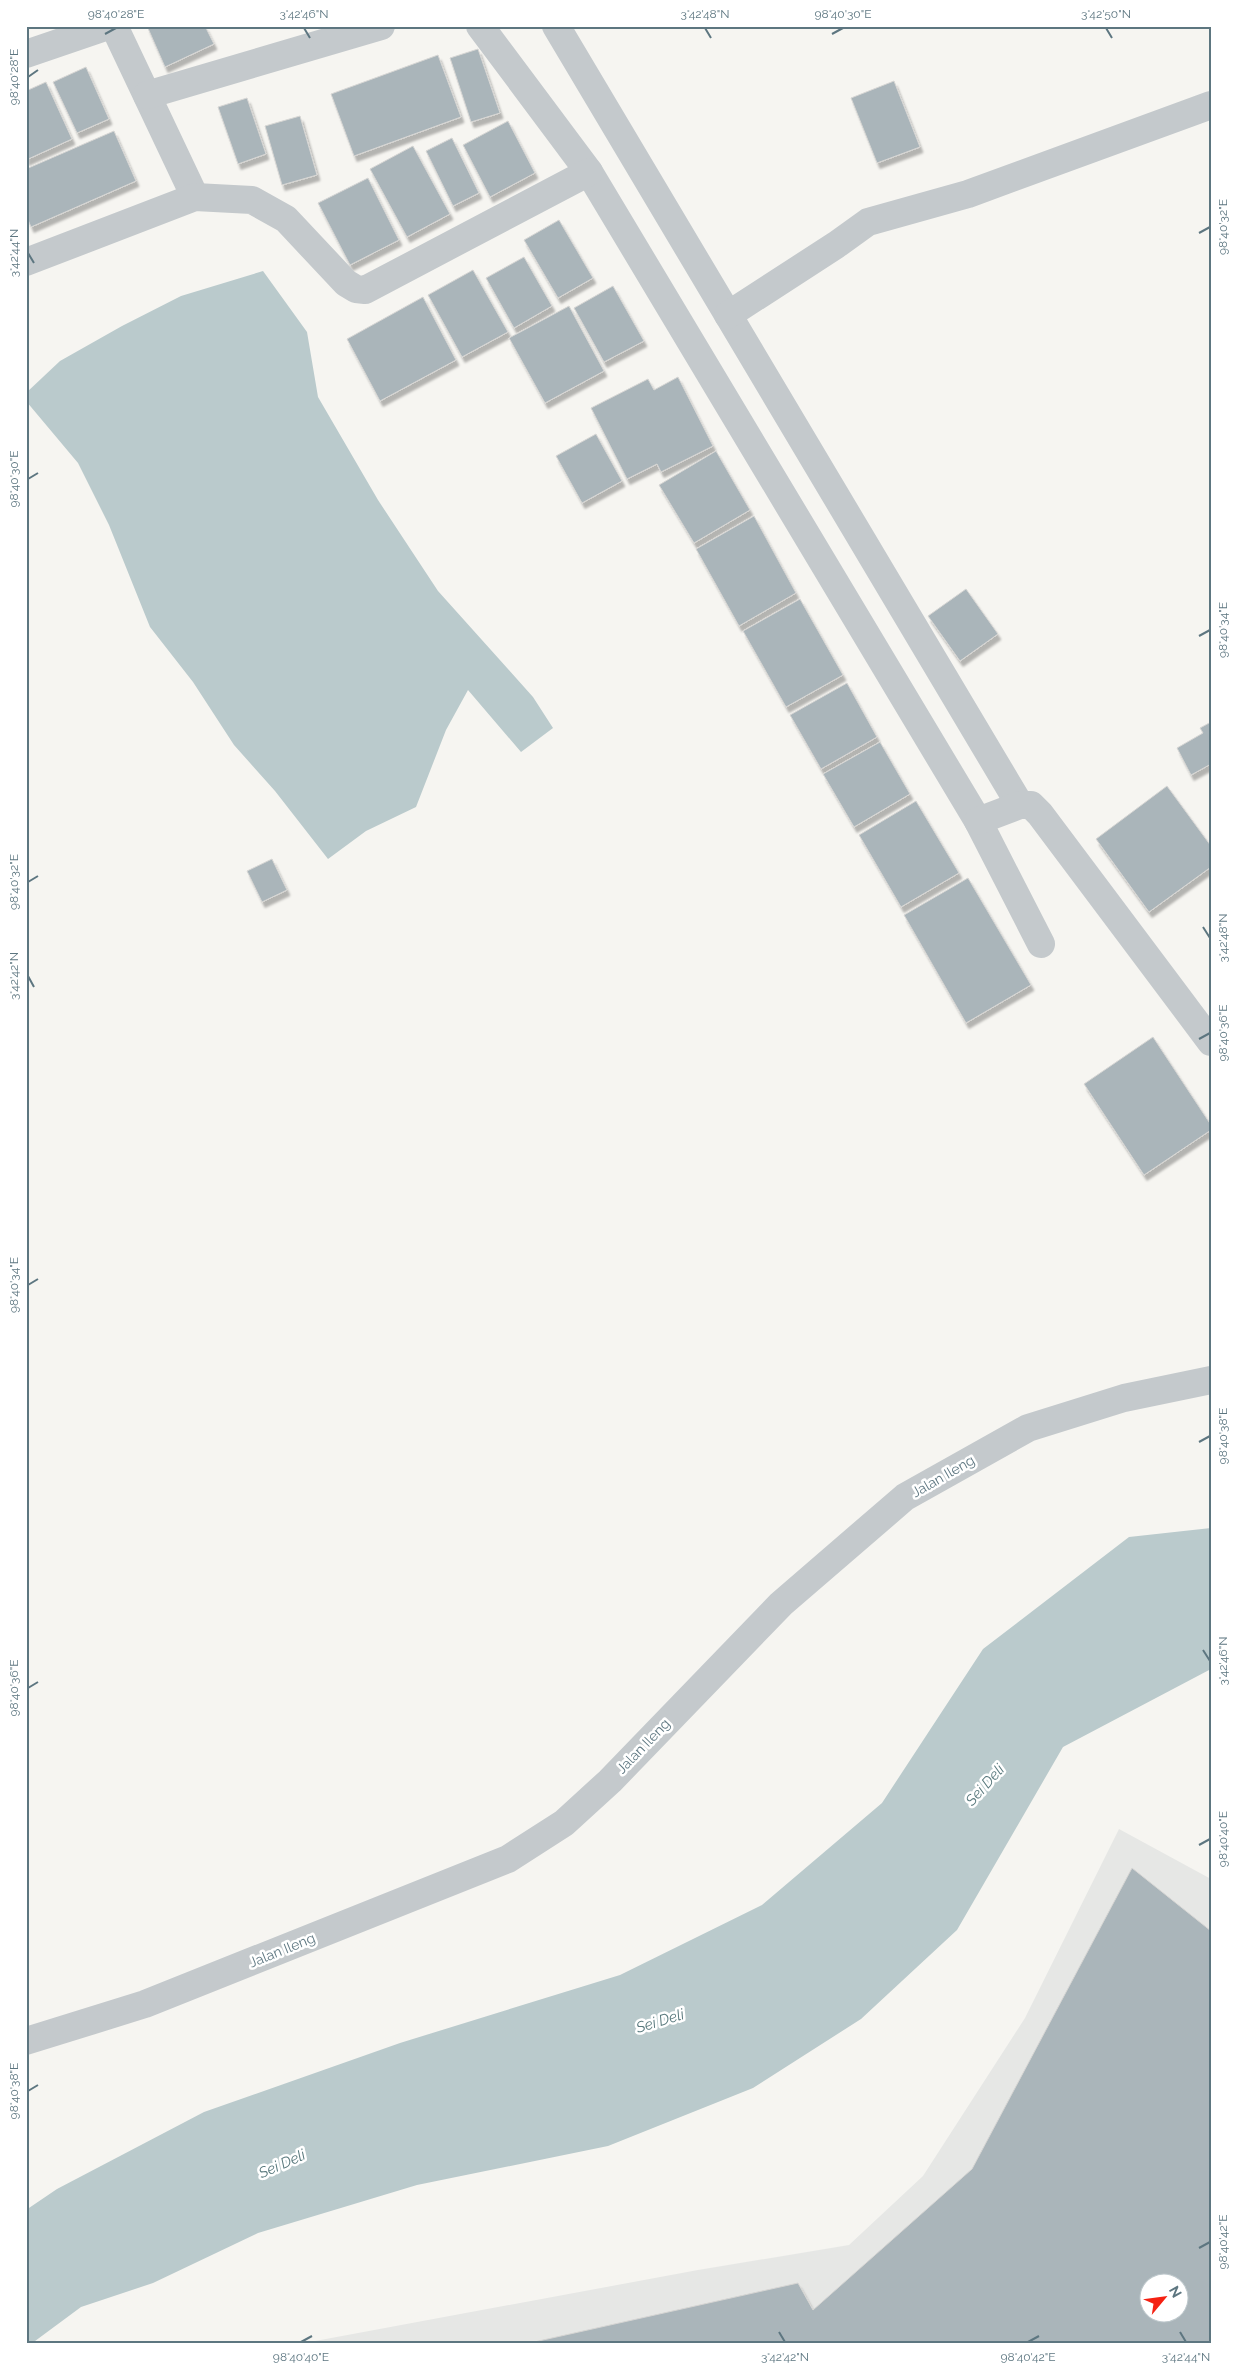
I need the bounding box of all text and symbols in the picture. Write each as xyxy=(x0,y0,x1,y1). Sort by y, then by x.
text: 98°40'28"E xyxy=(88,7,144,21)
text: 3°42'46"N xyxy=(279,7,329,21)
text: 3°42'48"N xyxy=(681,7,729,21)
text: 98°40'30"E xyxy=(815,7,871,21)
text: 3°42'50"N xyxy=(1081,7,1131,21)
text: 98°40'28"E xyxy=(7,49,21,105)
text: 98°40'32"E xyxy=(1216,199,1230,255)
text: 3°42'44"N xyxy=(7,229,21,277)
text: 98°40'30"E xyxy=(7,451,21,507)
text: 98°40'34"E xyxy=(1216,602,1230,658)
text: 98°40'32"E xyxy=(7,854,21,910)
text: 3°42'48"N xyxy=(1216,914,1230,962)
text: 3°42'42"N xyxy=(7,952,21,1000)
text: 98°40'36"E xyxy=(1216,1005,1230,1061)
text: 98°40'34"E xyxy=(7,1257,21,1313)
text: 98°40'38"E xyxy=(1216,1408,1230,1464)
street label: Jalan Ileng xyxy=(909,1452,977,1500)
text: 3°42'46"N xyxy=(1216,1636,1230,1686)
text: 98°40'36"E xyxy=(7,1660,21,1716)
street label: Jalan Ileng xyxy=(613,1715,673,1777)
water label: Sei Deli xyxy=(961,1760,1009,1810)
text: 98°40'40"E xyxy=(1216,1811,1230,1867)
street label: Jalan Ileng xyxy=(247,1930,317,1970)
water label: Sei Deli xyxy=(633,2005,687,2037)
text: 98°40'38"E xyxy=(7,2063,21,2119)
water label: Sei Deli xyxy=(255,2145,309,2183)
text: 98°40'42"E xyxy=(1216,2214,1230,2270)
north arrow xyxy=(1140,2272,1190,2322)
text: N xyxy=(1166,2283,1185,2300)
text: 98°40'40"E xyxy=(273,2350,329,2364)
text: 3°42'42"N xyxy=(761,2350,809,2364)
text: 98°40'42"E xyxy=(1000,2350,1056,2364)
text: 3°42'44"N xyxy=(1162,2350,1210,2364)

